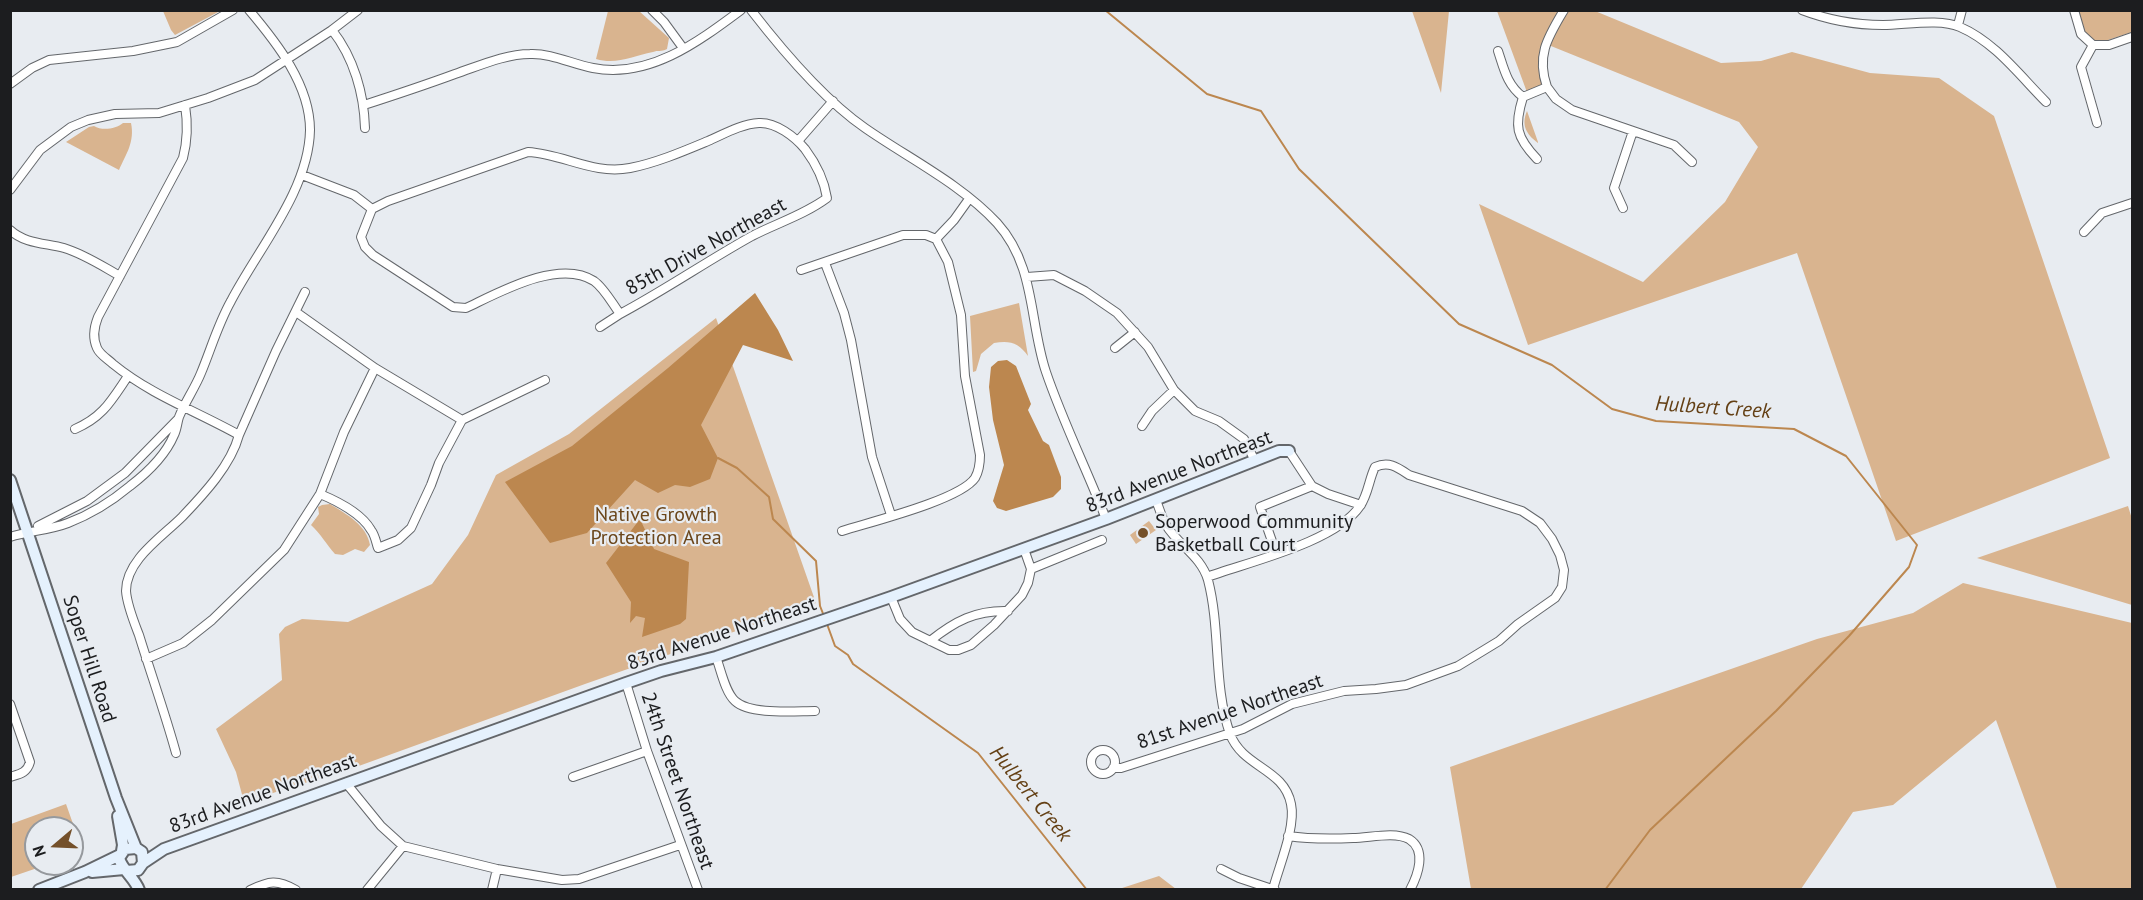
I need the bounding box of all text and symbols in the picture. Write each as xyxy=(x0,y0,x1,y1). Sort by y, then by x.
street label: 85th Drive Northeast xyxy=(622,193,790,301)
water label: Hulbert Creek xyxy=(1654,391,1772,425)
street label: 83rd Avenue Northeast xyxy=(1083,425,1275,519)
park label: Native Growth Protection Area xyxy=(590,503,722,550)
place label: Soperwood Community Basketball Court xyxy=(1155,510,1353,557)
marker: Soperwood Community Basketball Court xyxy=(1136,526,1150,540)
street label: Soper Hill Road xyxy=(57,592,121,726)
street label: 83rd Avenue Northeast xyxy=(625,592,819,676)
street label: 81st Avenue Northeast xyxy=(1134,669,1326,755)
street label: 24th Street Northeast xyxy=(635,689,719,873)
water label: Hulbert Creek xyxy=(984,741,1076,847)
street label: 83rd Avenue Northeast xyxy=(166,749,360,839)
north arrow xyxy=(24,816,84,876)
text: N xyxy=(28,843,50,859)

